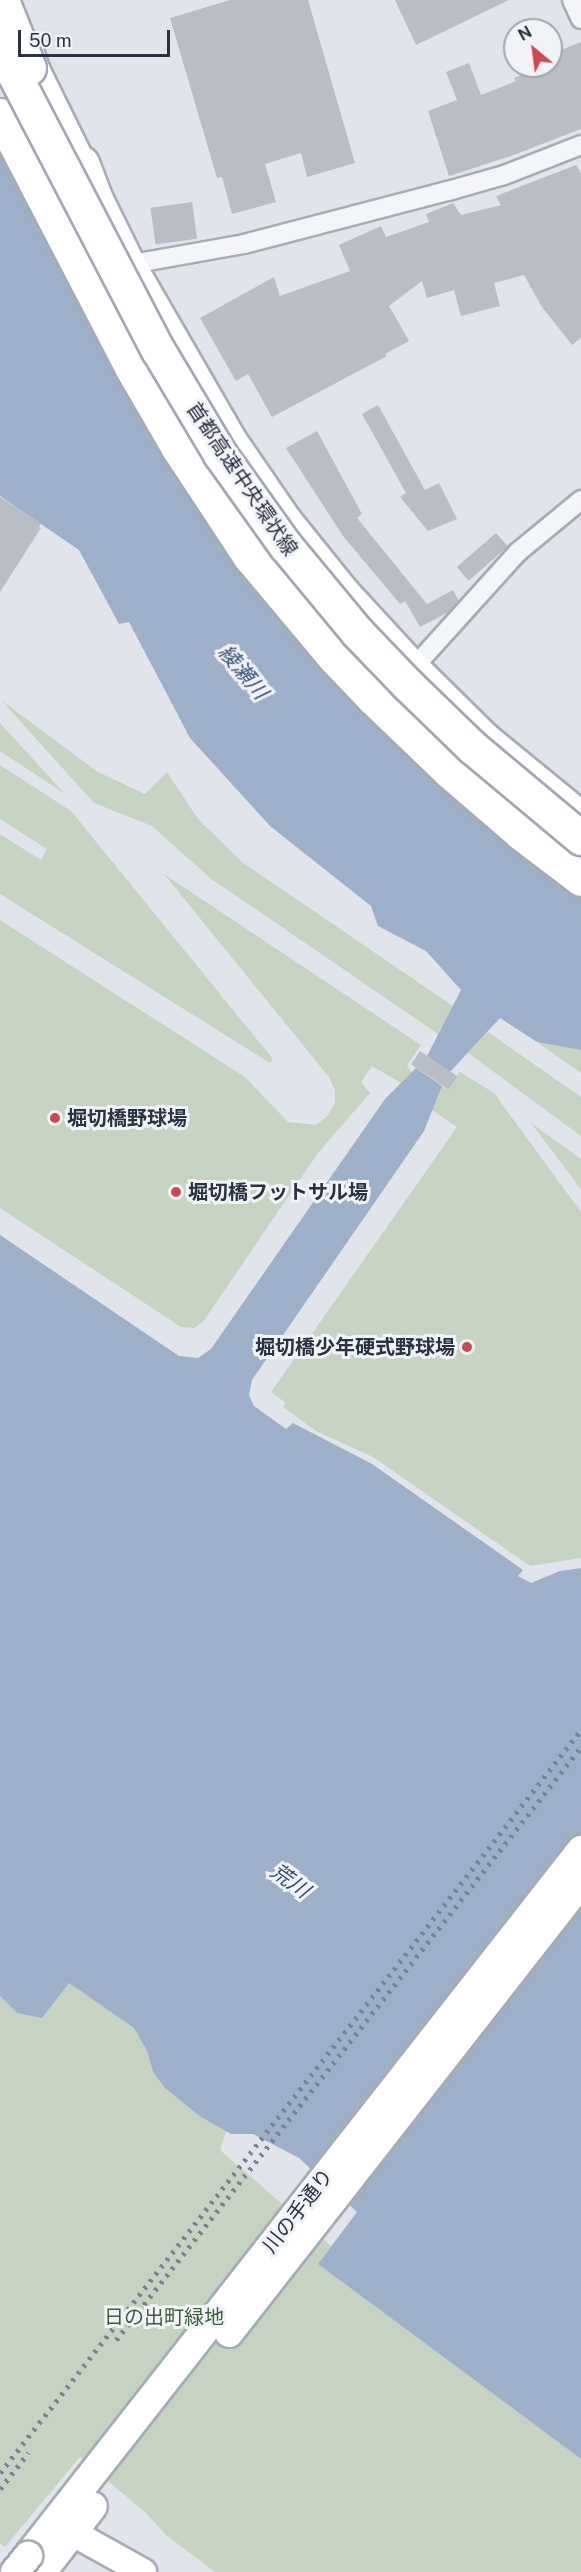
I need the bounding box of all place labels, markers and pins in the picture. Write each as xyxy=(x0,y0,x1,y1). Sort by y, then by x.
place label: 堀切橋野球場 xyxy=(67,1106,187,1130)
marker: 堀切橋野球場 xyxy=(48,1111,62,1125)
place label: 堀切橋フットサル場 xyxy=(188,1180,368,1204)
marker: 堀切橋フットサル場 xyxy=(169,1185,183,1199)
place label: 堀切橋少年硬式野球場 xyxy=(255,1335,455,1359)
marker: 堀切橋少年硬式野球場 xyxy=(460,1340,474,1354)

